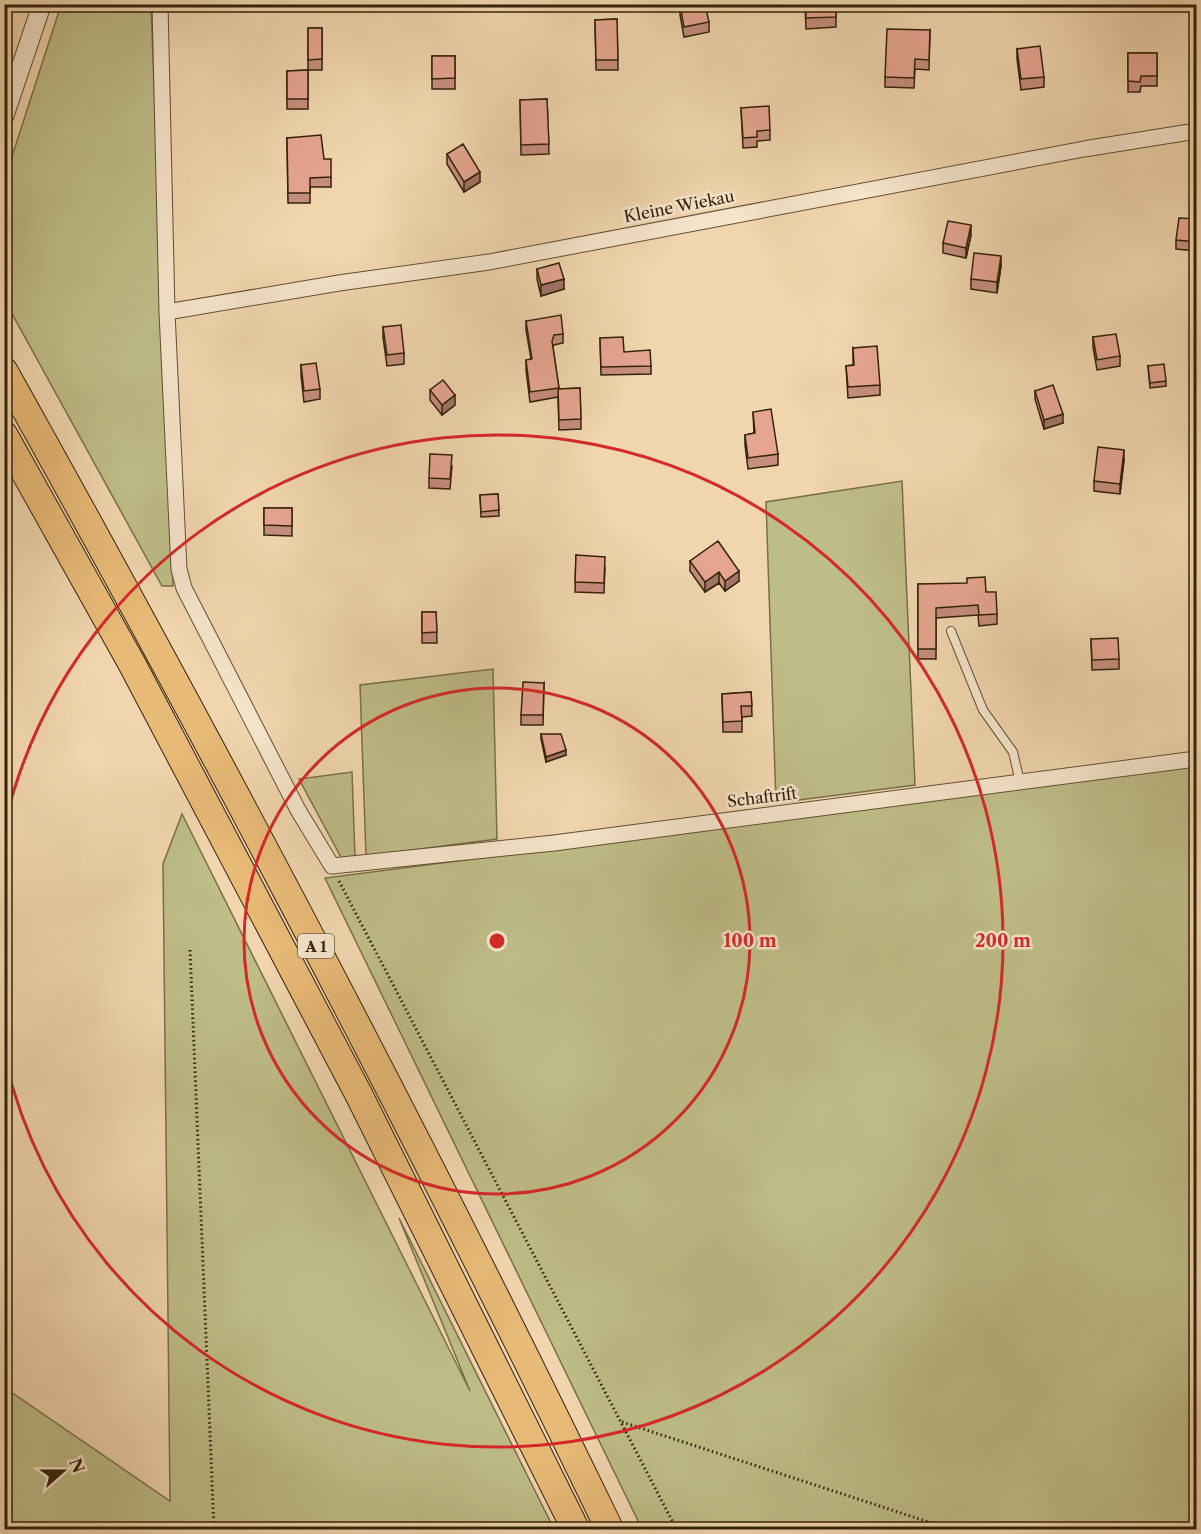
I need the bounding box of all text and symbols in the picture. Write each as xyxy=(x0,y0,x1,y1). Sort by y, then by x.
street label: Kleine Wiekau xyxy=(622,185,736,227)
street label: Schaftrift xyxy=(726,783,798,811)
text: 100 m xyxy=(723,930,777,952)
text: 200 m xyxy=(975,930,1031,952)
centre of rings xyxy=(487,931,507,951)
road number: A 1 xyxy=(298,934,334,958)
north arrow xyxy=(33,1441,93,1501)
text: N xyxy=(65,1456,89,1476)

